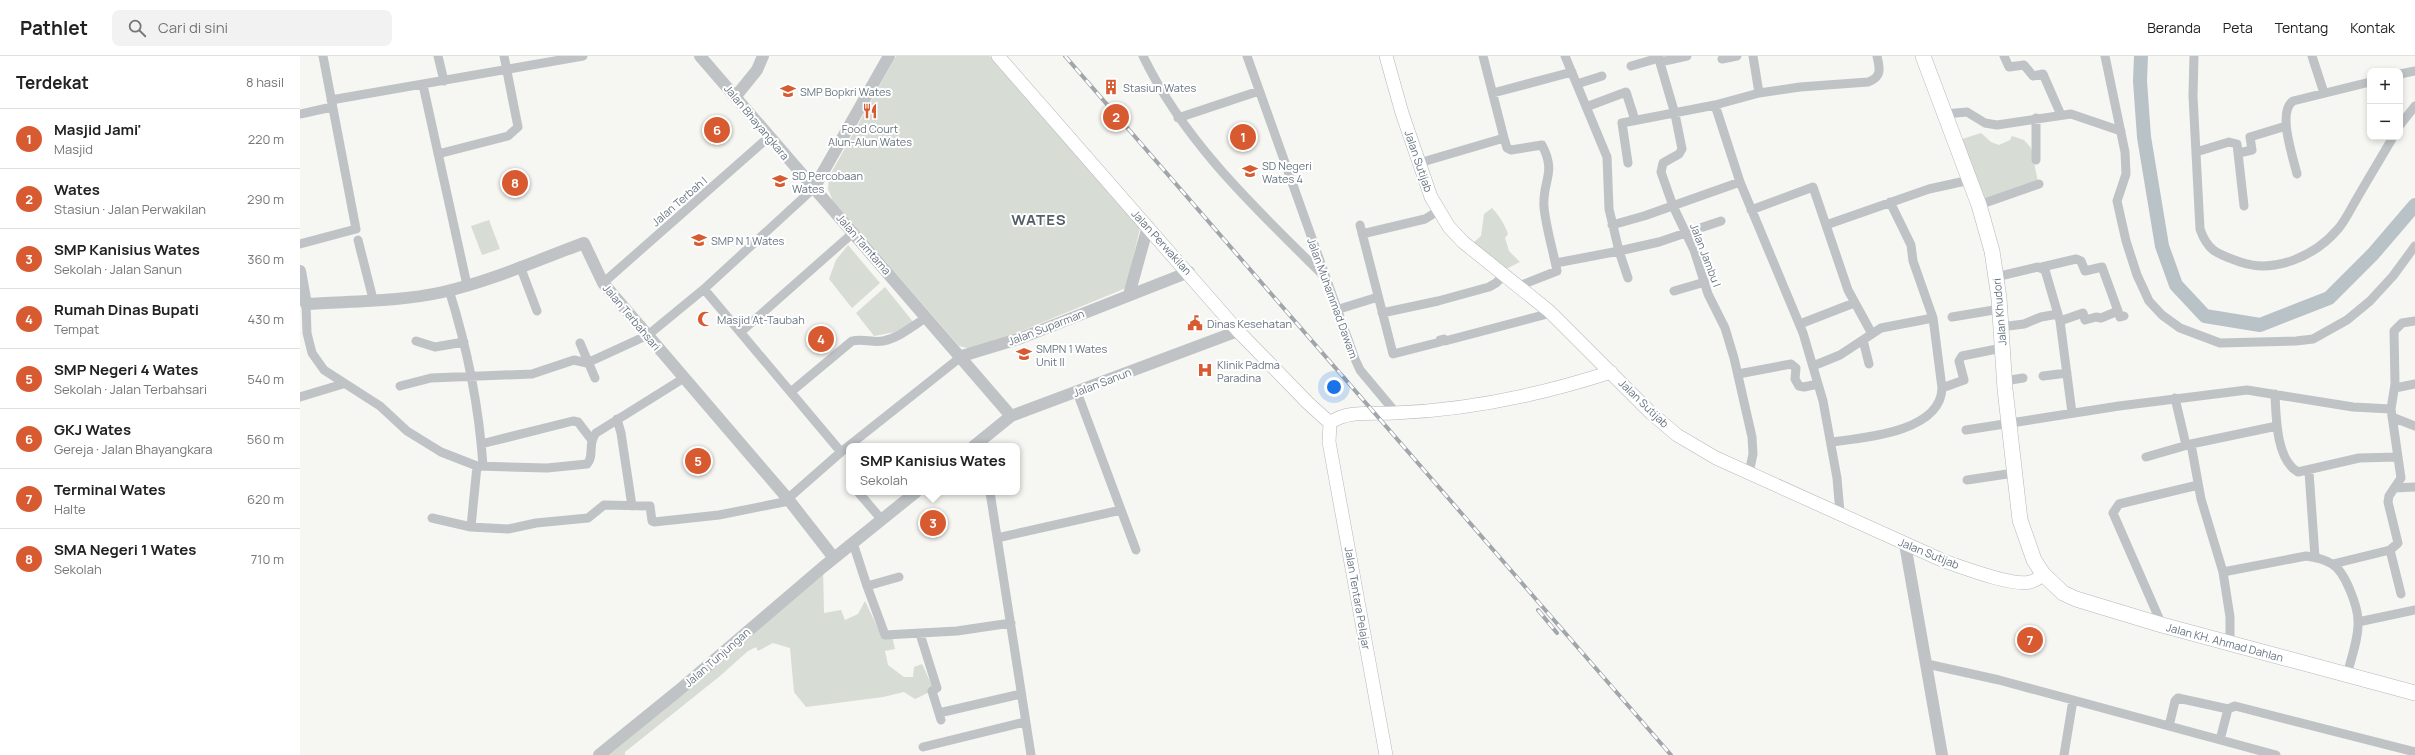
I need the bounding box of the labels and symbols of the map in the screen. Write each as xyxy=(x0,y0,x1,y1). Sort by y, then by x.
building icon: Stasiun Wates xyxy=(1102,78,1120,96)
place label: Stasiun Wates xyxy=(1123,80,1196,95)
street label: Jalan Bhayangkara xyxy=(721,81,793,163)
school or university icon: SMP Bopkri Wates xyxy=(779,82,797,100)
place label: SMP Bopkri Wates xyxy=(800,84,891,99)
restaurant icon: Food Court Alun-Alun Wates xyxy=(861,102,879,120)
pin: 2 xyxy=(1103,102,1129,132)
pin: 6 xyxy=(704,115,730,145)
place label: Food Court Alun-Alun Wates xyxy=(828,121,912,149)
pin: 1 xyxy=(1230,122,1256,152)
street label: Jalan Sutijab xyxy=(1401,128,1437,194)
place label: SD Negeri Wates 4 xyxy=(1262,158,1312,186)
school or university icon: SD Negeri Wates 4 xyxy=(1241,162,1259,180)
pin: 8 xyxy=(502,168,528,198)
place label: SD Percobaan Wates xyxy=(792,168,863,196)
school or university icon: SD Percobaan Wates xyxy=(771,172,789,190)
street label: Jalan Terbah I xyxy=(648,173,710,229)
street label: Jalan Perwakilan xyxy=(1129,206,1195,278)
district label: WATES xyxy=(1011,209,1067,230)
street label: Jalan Tamtama xyxy=(833,210,895,278)
street label: Jalan Jambu I xyxy=(1687,221,1725,289)
school or university icon: SMP N 1 Wates xyxy=(690,231,708,249)
place label: SMP N 1 Wates xyxy=(711,233,785,248)
street label: Jalan Muhammad Dawam xyxy=(1304,236,1362,360)
street label: Jalan Khudori xyxy=(1989,278,2009,346)
street label: Jalan Terbahsari xyxy=(600,281,664,353)
street label: Jalan Suparman xyxy=(1006,306,1086,348)
mosque icon: Masjid At-Taubah xyxy=(696,310,714,328)
place label: Masjid At-Taubah xyxy=(717,312,805,327)
public building icon: Dinas Kesehatan xyxy=(1186,314,1204,332)
place label: Dinas Kesehatan xyxy=(1207,316,1292,331)
pin: 4 xyxy=(808,324,834,354)
place label: SMPN 1 Wates Unit II xyxy=(1036,341,1107,369)
school or university icon: SMPN 1 Wates Unit II xyxy=(1015,345,1033,363)
place label: Klinik Padma Paradina xyxy=(1217,357,1280,385)
hospital icon: Klinik Padma Paradina xyxy=(1196,361,1214,379)
street label: Jalan Sanun xyxy=(1071,364,1133,400)
street label: Jalan Sutijab xyxy=(1616,375,1673,431)
your location xyxy=(1324,377,1344,397)
pin: 5 xyxy=(685,446,711,476)
pin: 3 xyxy=(920,508,946,538)
street label: Jalan Sutijab xyxy=(1896,534,1962,572)
street label: Jalan Tentara Pelajar xyxy=(1342,545,1374,651)
street label: Jalan KH. Ahmad Dahlan xyxy=(2165,619,2285,665)
street label: Jalan Tunjungan xyxy=(681,624,753,690)
pin: 7 xyxy=(2017,625,2043,655)

